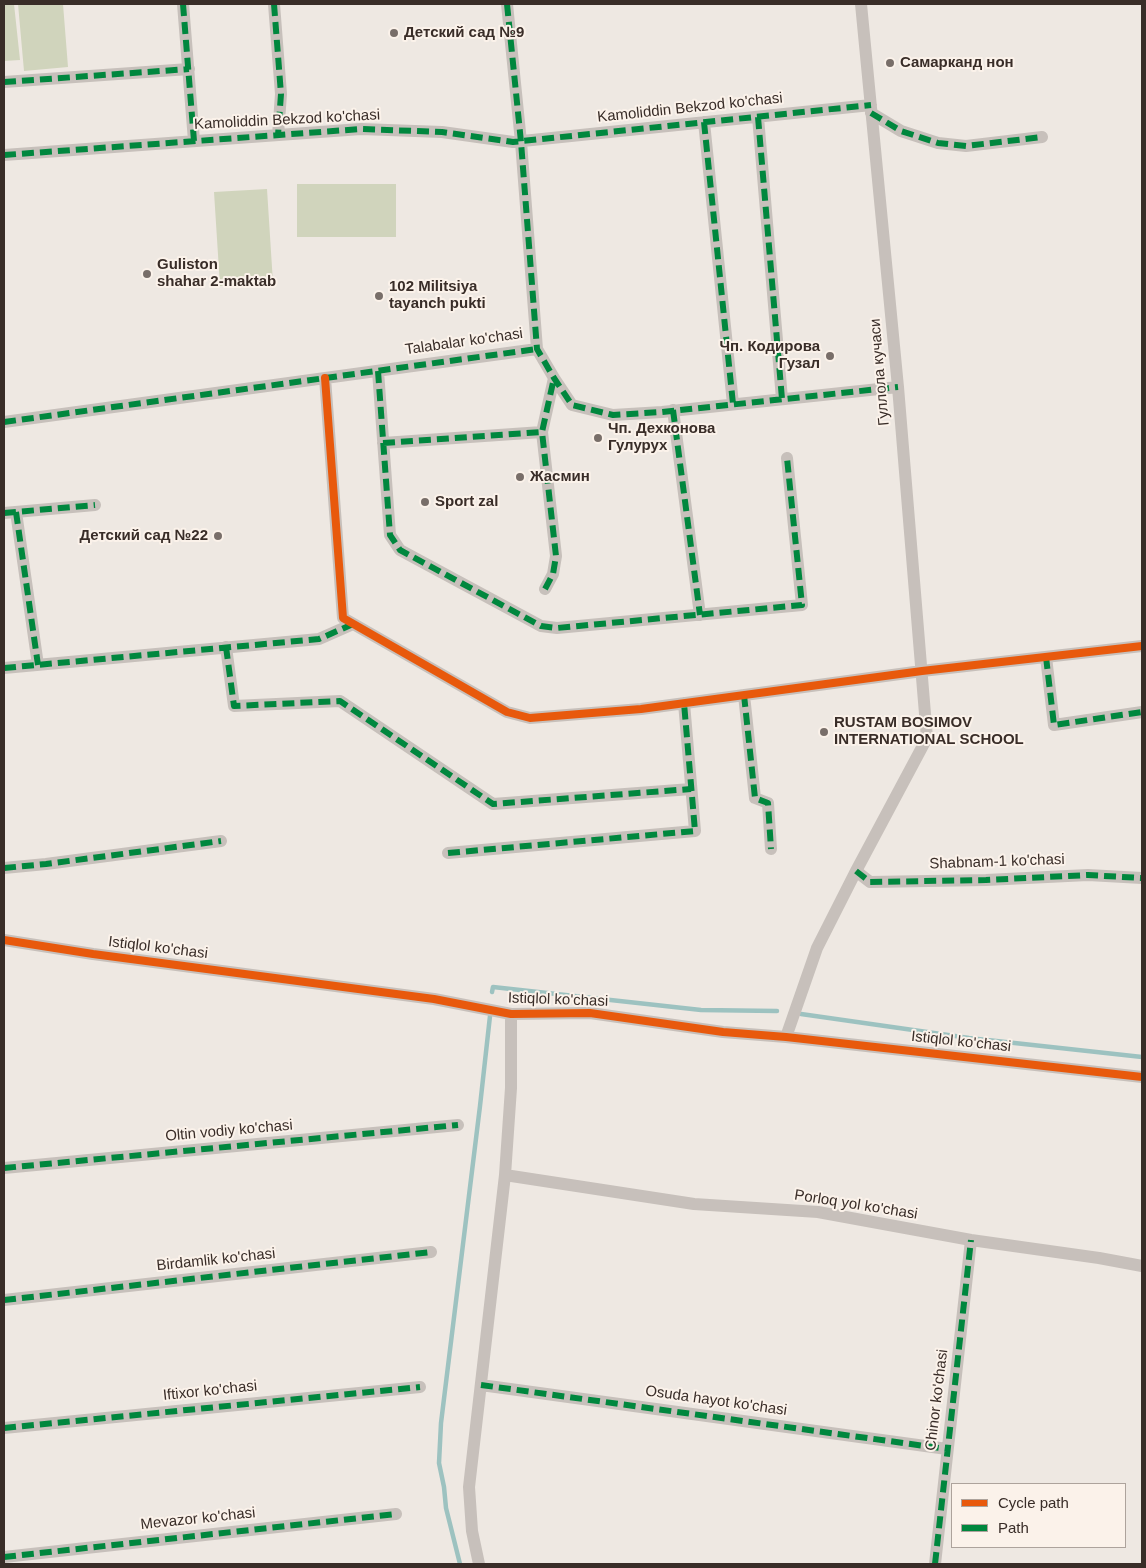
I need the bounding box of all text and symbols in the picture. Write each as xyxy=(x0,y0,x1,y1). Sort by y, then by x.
place label: Детский сад №9 xyxy=(404,24,524,42)
marker: Детский сад №9 xyxy=(388,27,400,39)
place label: Самарканд нон xyxy=(900,54,1014,72)
marker: Самарканд нон xyxy=(884,57,896,69)
street label: Kamoliddin Bekzod ko'chasi xyxy=(596,89,784,127)
street label: Kamoliddin Bekzod ko'chasi xyxy=(194,106,380,134)
place label: Guliston shahar 2-maktab xyxy=(157,256,276,291)
marker: Guliston shahar 2-maktab xyxy=(141,268,153,280)
place label: 102 Militsiya tayanch pukti xyxy=(389,278,486,313)
marker: 102 Militsiya tayanch pukti xyxy=(373,290,385,302)
street label: Гуллола кучаси xyxy=(866,318,894,426)
street label: Talabalar ko'chasi xyxy=(404,325,524,359)
place label: Чп. Кодирова Гузал xyxy=(720,338,820,373)
marker: Чп. Кодирова Гузал xyxy=(824,350,836,362)
place label: Чп. Дехконова Гулурух xyxy=(608,420,715,455)
marker: Чп. Дехконова Гулурух xyxy=(592,432,604,444)
place label: Жасмин xyxy=(530,468,590,486)
marker: Жасмин xyxy=(514,471,526,483)
place label: Sport zal xyxy=(435,493,498,511)
marker: Sport zal xyxy=(419,496,431,508)
place label: Детский сад №22 xyxy=(79,527,208,545)
marker: Детский сад №22 xyxy=(212,530,224,542)
place label: RUSTAM BOSIMOV INTERNATIONAL SCHOOL xyxy=(834,714,1024,749)
marker: RUSTAM BOSIMOV INTERNATIONAL SCHOOL xyxy=(818,726,830,738)
street label: Shabnam-1 ko'chasi xyxy=(929,851,1065,873)
street label: Istiqlol ko'chasi xyxy=(107,933,209,963)
street label: Istiqlol ko'chasi xyxy=(508,989,608,1011)
street label: Istiqlol ko'chasi xyxy=(910,1028,1012,1056)
street label: Oltin vodiy ko'chasi xyxy=(165,1116,293,1146)
street label: Porloq yol ko'chasi xyxy=(793,1186,919,1224)
street label: Birdamlik ko'chasi xyxy=(156,1245,276,1275)
street label: Chinor ko'chasi xyxy=(922,1348,952,1452)
street label: Iftixor ko'chasi xyxy=(162,1377,258,1405)
street label: Osuda hayot ko'chasi xyxy=(644,1382,788,1420)
legend xyxy=(951,1483,1126,1548)
text: Cycle path xyxy=(998,1494,1069,1511)
street label: Mevazor ko'chasi xyxy=(140,1504,256,1534)
text: Path xyxy=(998,1519,1029,1536)

